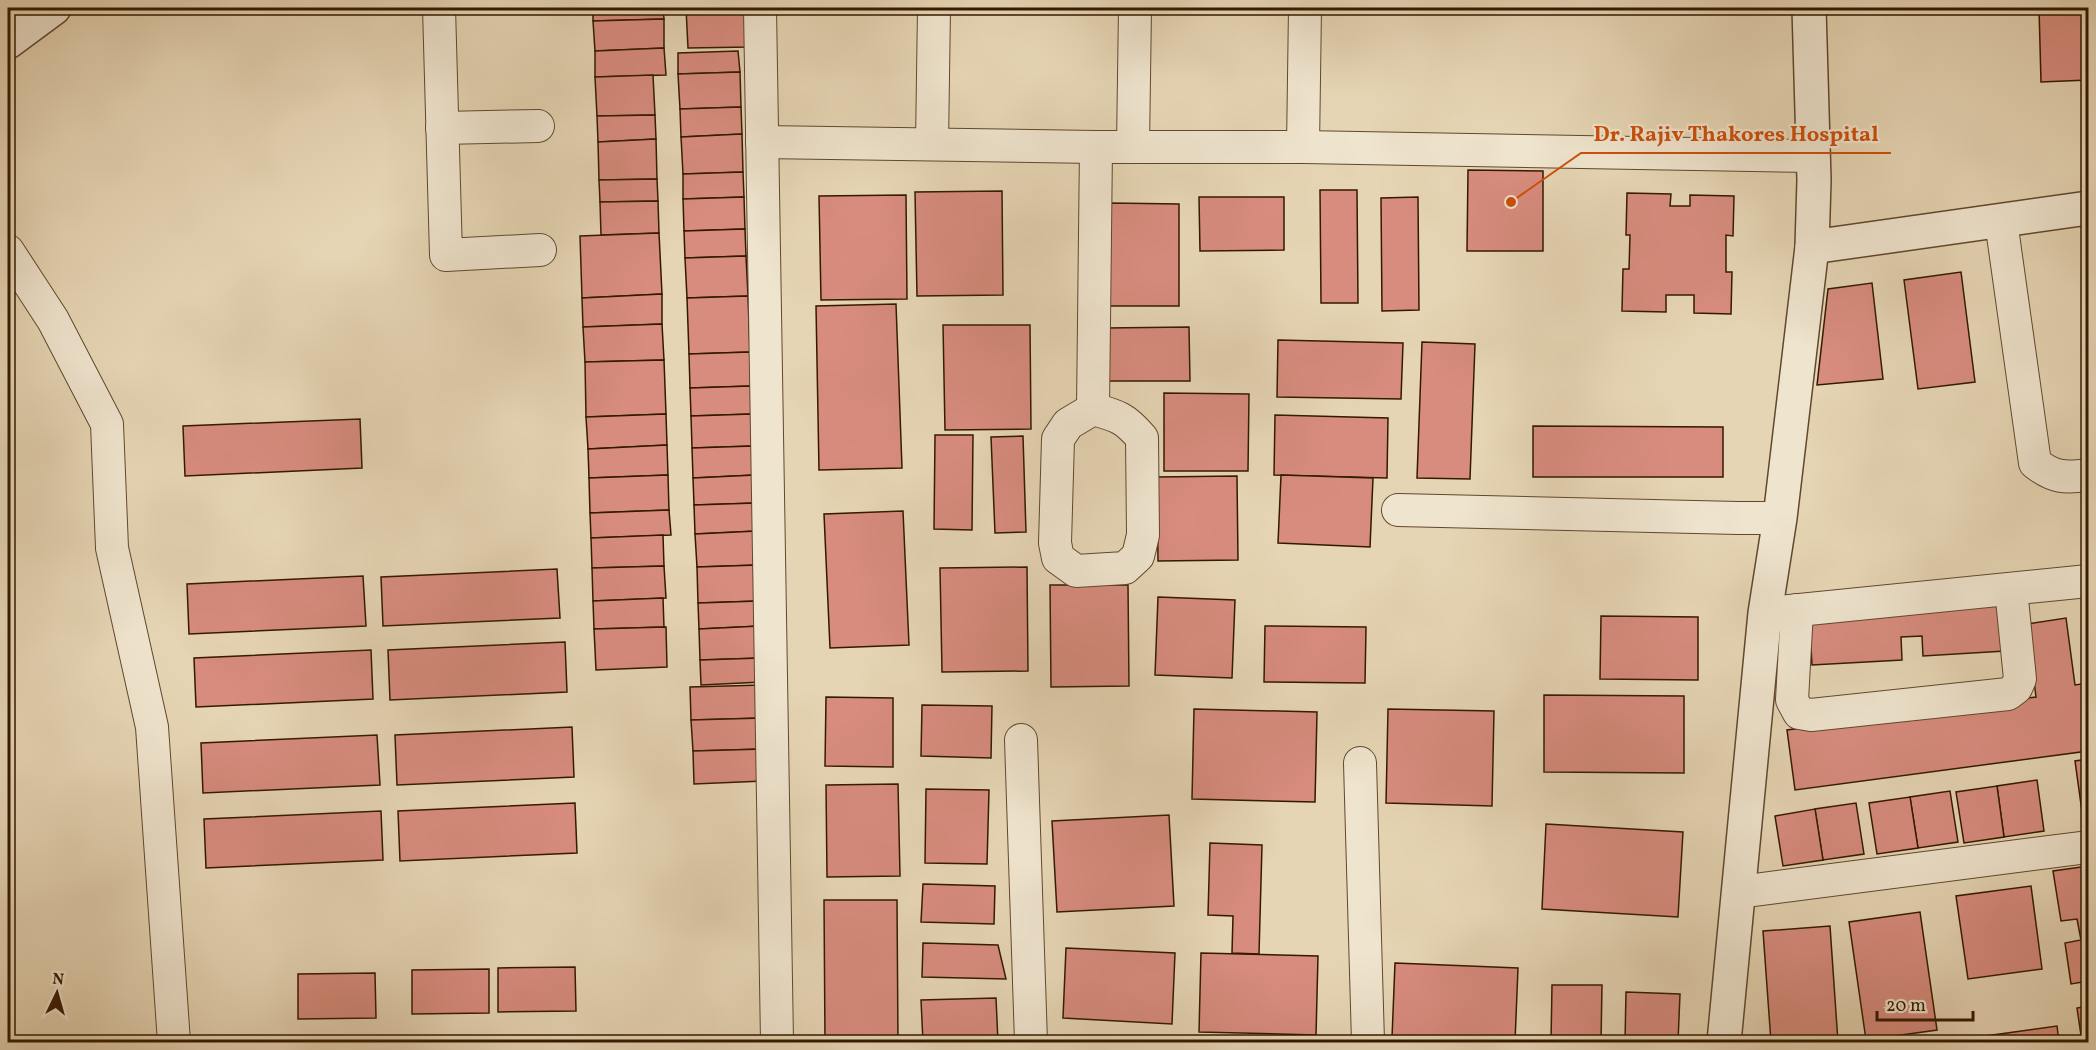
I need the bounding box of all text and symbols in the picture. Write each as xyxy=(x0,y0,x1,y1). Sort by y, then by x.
callout: Dr. Rajiv Thakores Hospital xyxy=(1581,113,1891,153)
text: Dr. Rajiv Thakores Hospital xyxy=(1593,120,1879,151)
north arrow xyxy=(27,963,87,1023)
text: N xyxy=(51,969,65,992)
scale bar xyxy=(1877,984,1973,1022)
text: 20 m xyxy=(1886,994,1926,1019)

